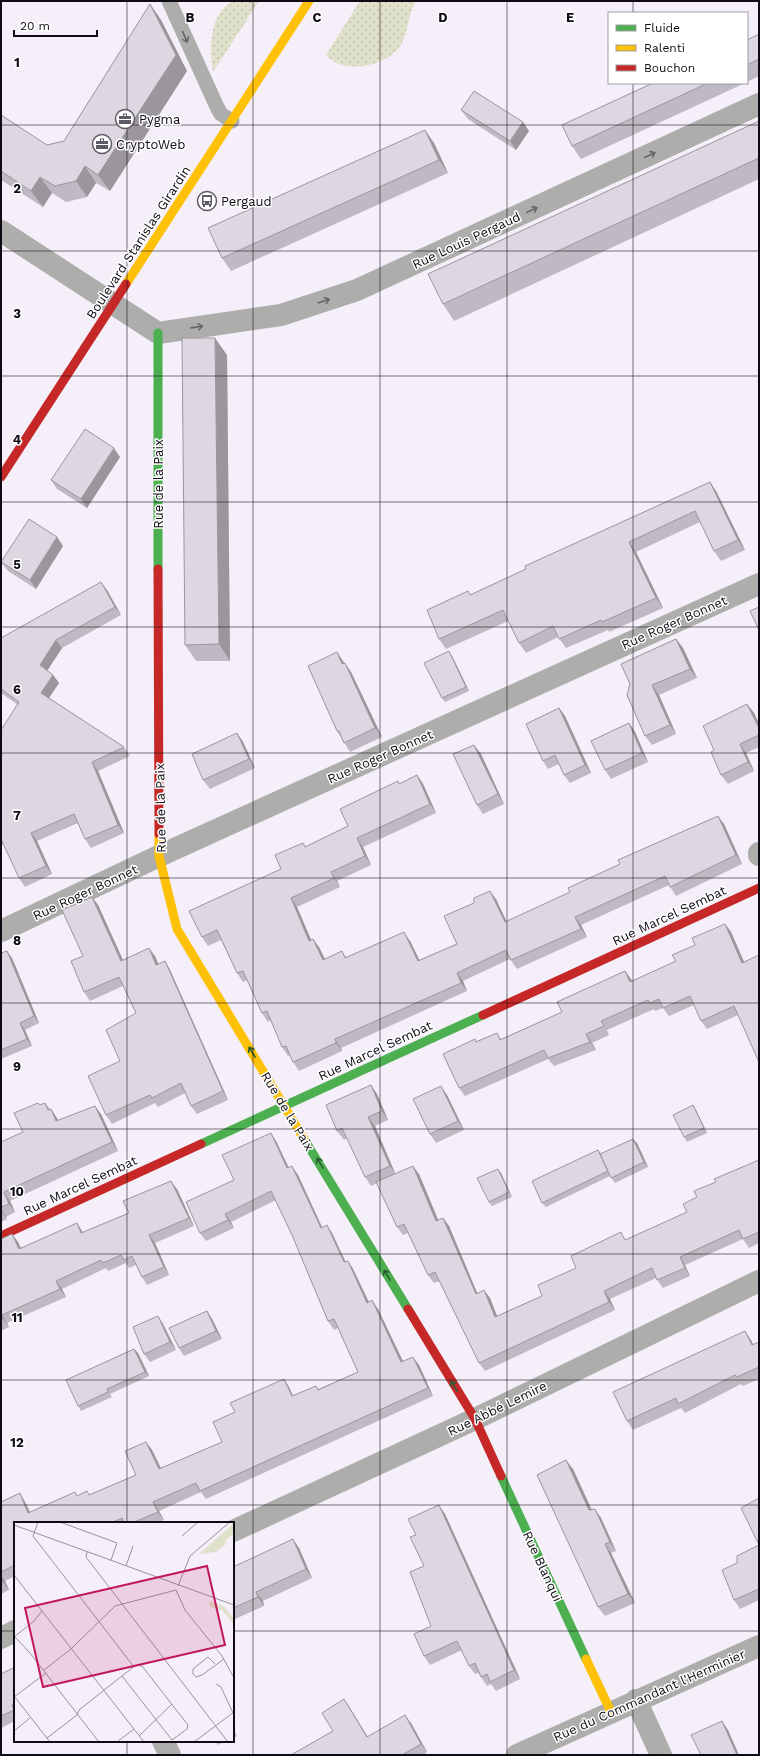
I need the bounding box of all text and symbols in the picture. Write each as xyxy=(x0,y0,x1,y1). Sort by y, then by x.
text: B xyxy=(186,10,195,25)
text: C xyxy=(313,10,322,25)
text: D xyxy=(438,10,448,25)
text: E xyxy=(566,10,574,25)
scale bar xyxy=(14,12,97,38)
legend xyxy=(608,12,748,84)
text: 20 m xyxy=(20,19,50,33)
text: Fluide xyxy=(644,21,680,35)
one-way arrow xyxy=(182,30,189,42)
text: Ralenti xyxy=(644,41,685,55)
text: 1 xyxy=(14,55,20,70)
text: Bouchon xyxy=(644,61,695,75)
office icon: Pygma xyxy=(114,108,136,130)
place label: Pygma xyxy=(139,112,181,127)
office icon: CryptoWeb xyxy=(91,133,113,155)
place label: CryptoWeb xyxy=(116,137,185,152)
one-way arrow xyxy=(644,151,656,158)
street label: Boulevard Stanislas Girardin xyxy=(83,163,194,322)
text: 2 xyxy=(13,181,21,196)
bus stop icon: Pergaud xyxy=(196,190,218,212)
place label: Pergaud xyxy=(221,194,272,209)
one-way arrow xyxy=(526,206,538,213)
street label: Rue Louis Pergaud xyxy=(410,209,523,272)
one-way arrow xyxy=(317,297,330,304)
text: 3 xyxy=(13,306,21,321)
one-way arrow xyxy=(190,323,203,331)
text: 4 xyxy=(13,432,22,447)
street label: Rue de la Paix xyxy=(151,439,166,529)
text: 5 xyxy=(13,557,21,572)
street label: Rue Roger Bonnet xyxy=(619,592,730,652)
text: 6 xyxy=(13,682,21,697)
street label: Rue Roger Bonnet xyxy=(325,726,436,786)
street label: Rue de la Paix xyxy=(152,763,169,853)
text: 7 xyxy=(13,808,21,823)
street label: Rue Roger Bonnet xyxy=(31,861,140,923)
street label: Rue Marcel Sembat xyxy=(610,882,729,948)
text: 8 xyxy=(13,933,21,948)
street label: Rue Marcel Sembat xyxy=(316,1017,435,1083)
one-way arrow xyxy=(248,1047,256,1058)
text: 9 xyxy=(13,1059,21,1074)
street label: Rue de la Paix xyxy=(258,1069,317,1154)
street label: Rue Marcel Sembat xyxy=(21,1152,140,1218)
one-way arrow xyxy=(315,1157,323,1169)
text: 10 xyxy=(10,1184,24,1199)
one-way arrow xyxy=(383,1270,391,1281)
text: 11 xyxy=(11,1310,23,1325)
street label: Rue Abbé Lemire xyxy=(445,1378,549,1439)
one-way arrow xyxy=(450,1380,458,1392)
text: 12 xyxy=(10,1435,24,1450)
inset map xyxy=(14,1522,234,1742)
street label: Rue Blanqui xyxy=(520,1529,565,1604)
street label: Rue du Commandant l'Herminier xyxy=(551,1646,747,1745)

